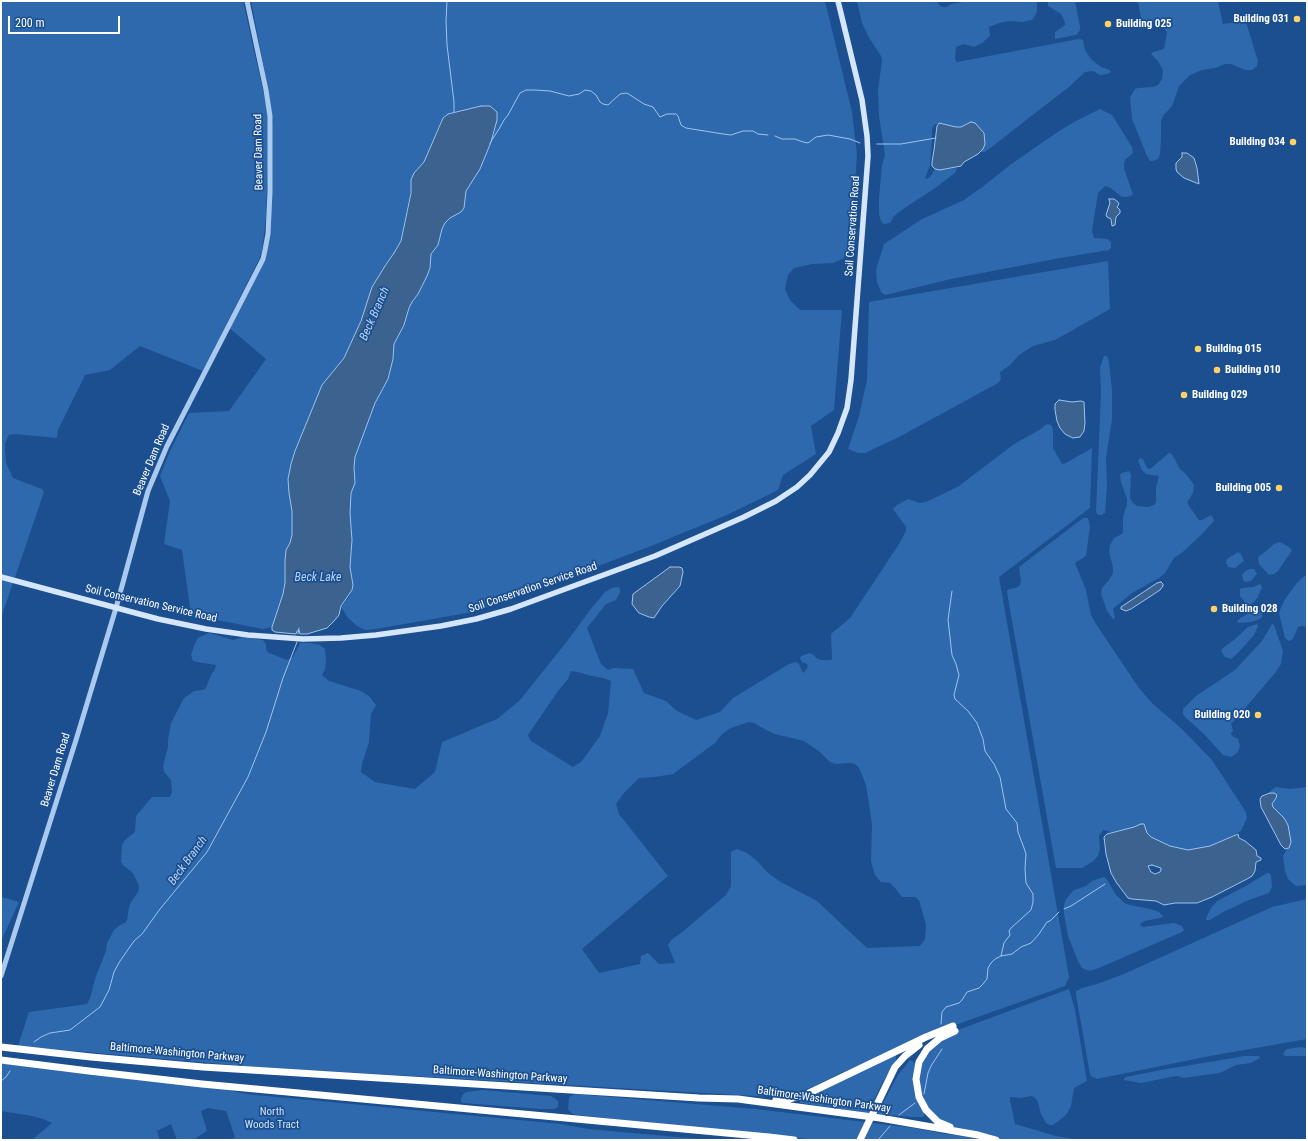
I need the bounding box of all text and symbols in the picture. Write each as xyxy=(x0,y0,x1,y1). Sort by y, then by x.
scale bar xyxy=(10,8,122,34)
place label: Building 031 xyxy=(1233,12,1289,26)
marker: Building 031 xyxy=(1292,14,1302,24)
text: 200 m xyxy=(15,16,45,30)
place label: Building 025 xyxy=(1116,17,1172,31)
marker: Building 025 xyxy=(1103,19,1113,29)
street label: Beaver Dam Road xyxy=(252,114,266,190)
place label: Building 034 xyxy=(1229,135,1285,149)
marker: Building 034 xyxy=(1288,137,1298,147)
street label: Soil Conservation Road xyxy=(843,175,863,277)
water label: Beck Branch xyxy=(357,285,393,343)
place label: Building 015 xyxy=(1206,342,1262,356)
marker: Building 015 xyxy=(1193,344,1203,354)
place label: Building 010 xyxy=(1225,363,1281,377)
marker: Building 010 xyxy=(1212,365,1222,375)
place label: Building 029 xyxy=(1192,388,1248,402)
marker: Building 029 xyxy=(1179,390,1189,400)
street label: Beaver Dam Road xyxy=(131,422,173,498)
place label: Building 005 xyxy=(1215,481,1271,495)
marker: Building 005 xyxy=(1274,483,1284,493)
street label: Soil Conservation Service Road xyxy=(467,560,599,616)
water label: Beck Lake xyxy=(295,571,341,585)
street label: Soil Conservation Service Road xyxy=(84,582,218,626)
place label: Building 028 xyxy=(1222,602,1278,616)
marker: Building 028 xyxy=(1209,604,1219,614)
place label: Building 020 xyxy=(1194,708,1250,722)
marker: Building 020 xyxy=(1253,710,1263,720)
street label: Beaver Dam Road xyxy=(39,732,73,808)
water label: Beck Branch xyxy=(165,834,211,888)
street label: Baltimore-Washington Parkway xyxy=(109,1041,245,1065)
street label: Baltimore-Washington Parkway xyxy=(432,1064,568,1086)
street label: Baltimore-Washington Parkway xyxy=(756,1084,892,1116)
park label: North Woods Tract xyxy=(245,1105,299,1131)

